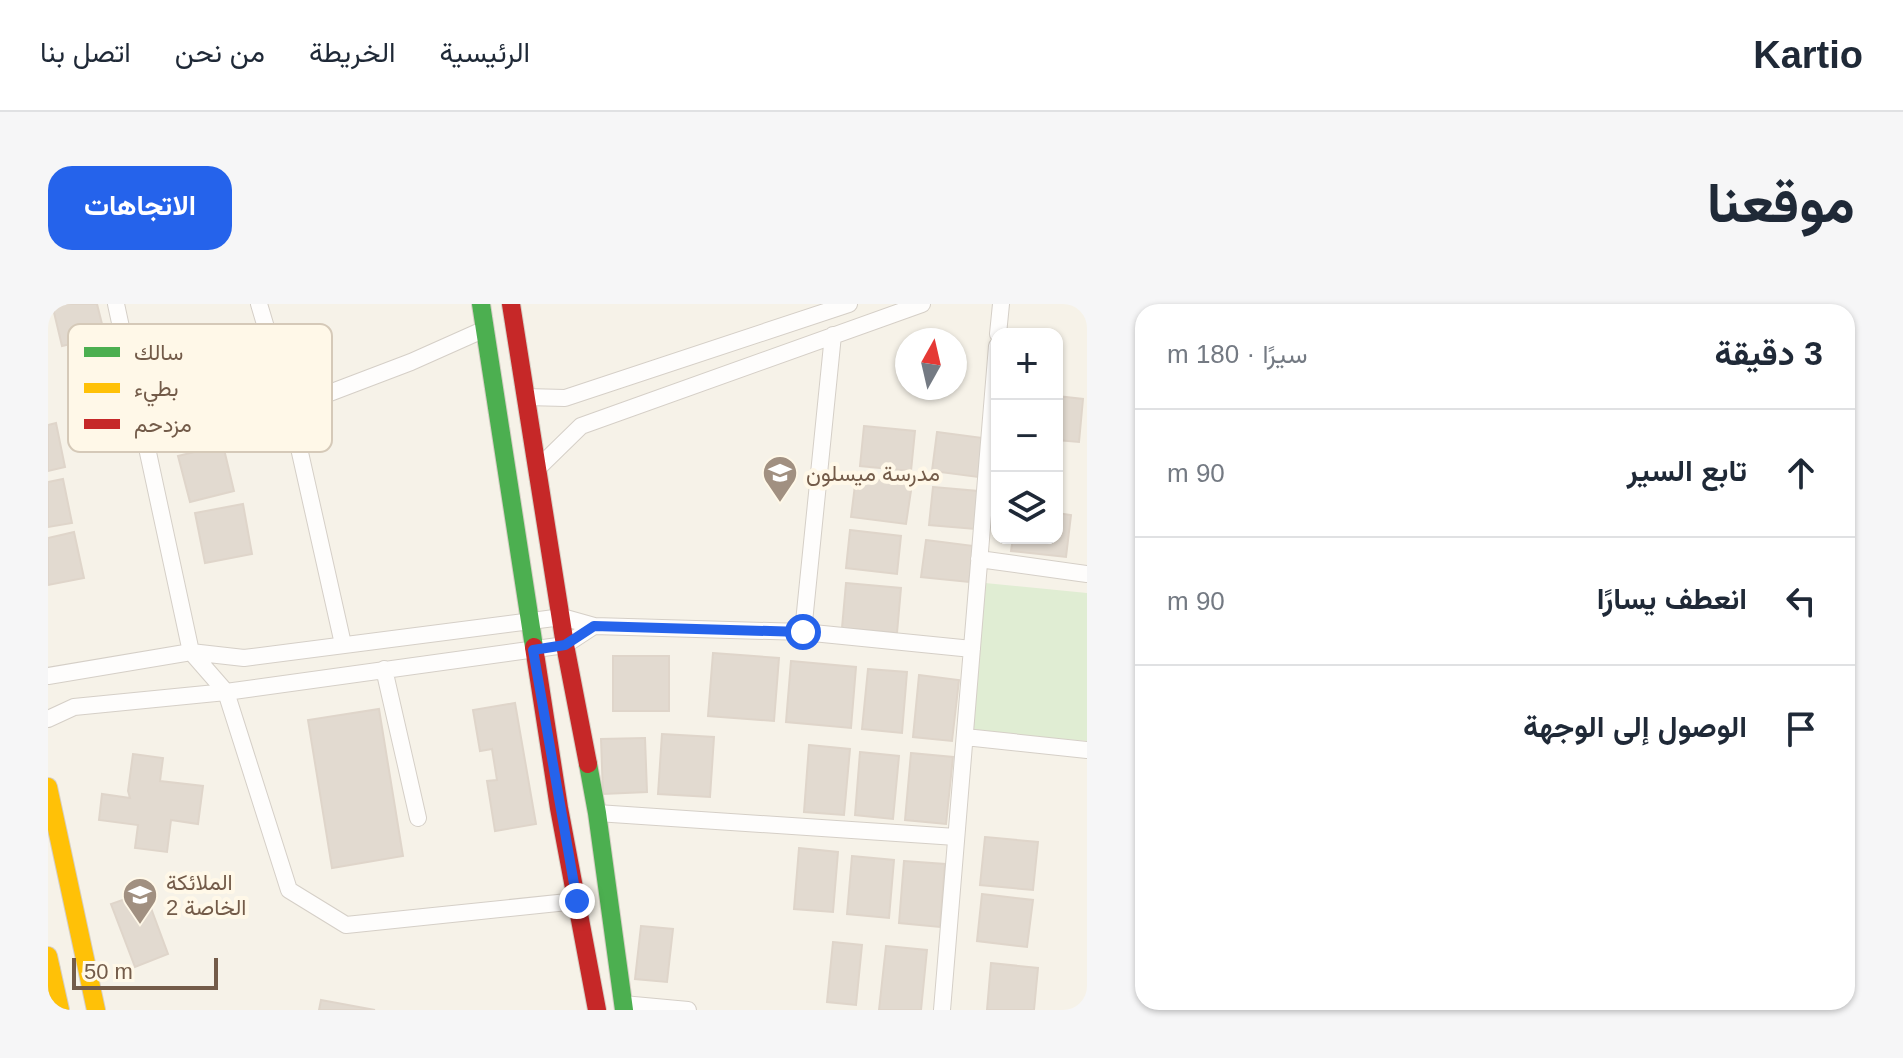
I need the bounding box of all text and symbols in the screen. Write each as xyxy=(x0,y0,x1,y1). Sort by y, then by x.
text: Kartio xyxy=(1753,34,1863,76)
text: اتصل بنا xyxy=(40,37,131,68)
text: من نحن xyxy=(175,37,265,68)
text: الخريطة xyxy=(309,37,396,68)
text: الرئيسية xyxy=(440,37,530,68)
button: الاتجاهات xyxy=(48,166,232,250)
text: موقعنا xyxy=(1707,171,1855,234)
legend xyxy=(68,324,332,452)
north arrow xyxy=(895,328,967,400)
map controls xyxy=(991,328,1063,544)
button: + xyxy=(991,328,1063,400)
text: 3 دقيقة xyxy=(1714,334,1823,372)
text: سيرًا · 180 m xyxy=(1167,339,1308,369)
text: سالك xyxy=(134,340,183,365)
text: بطيء xyxy=(134,376,179,407)
button: − xyxy=(991,400,1063,472)
text: مزدحم xyxy=(134,412,192,439)
icon: ahead xyxy=(1779,451,1823,495)
school or university icon: مدرسة ميسلون xyxy=(761,454,799,504)
text: تابع السير xyxy=(1627,454,1747,487)
text: 90 m xyxy=(1167,458,1225,488)
place label: مدرسة ميسلون xyxy=(806,461,940,487)
button: layers xyxy=(991,472,1063,544)
icon: left xyxy=(1779,579,1823,623)
text: انعطف يسارًا xyxy=(1597,582,1747,615)
text: 90 m xyxy=(1167,586,1225,616)
route start xyxy=(785,614,821,650)
icon: arrive xyxy=(1779,707,1823,751)
text: الوصول إلى الوجهة xyxy=(1523,710,1747,743)
place label: الملائكة الخاصة 2 xyxy=(166,870,246,920)
school or university icon: الملائكة الخاصة 2 xyxy=(121,876,159,926)
route end xyxy=(559,883,595,919)
scale bar xyxy=(72,954,218,990)
text: 50 m xyxy=(84,959,133,984)

